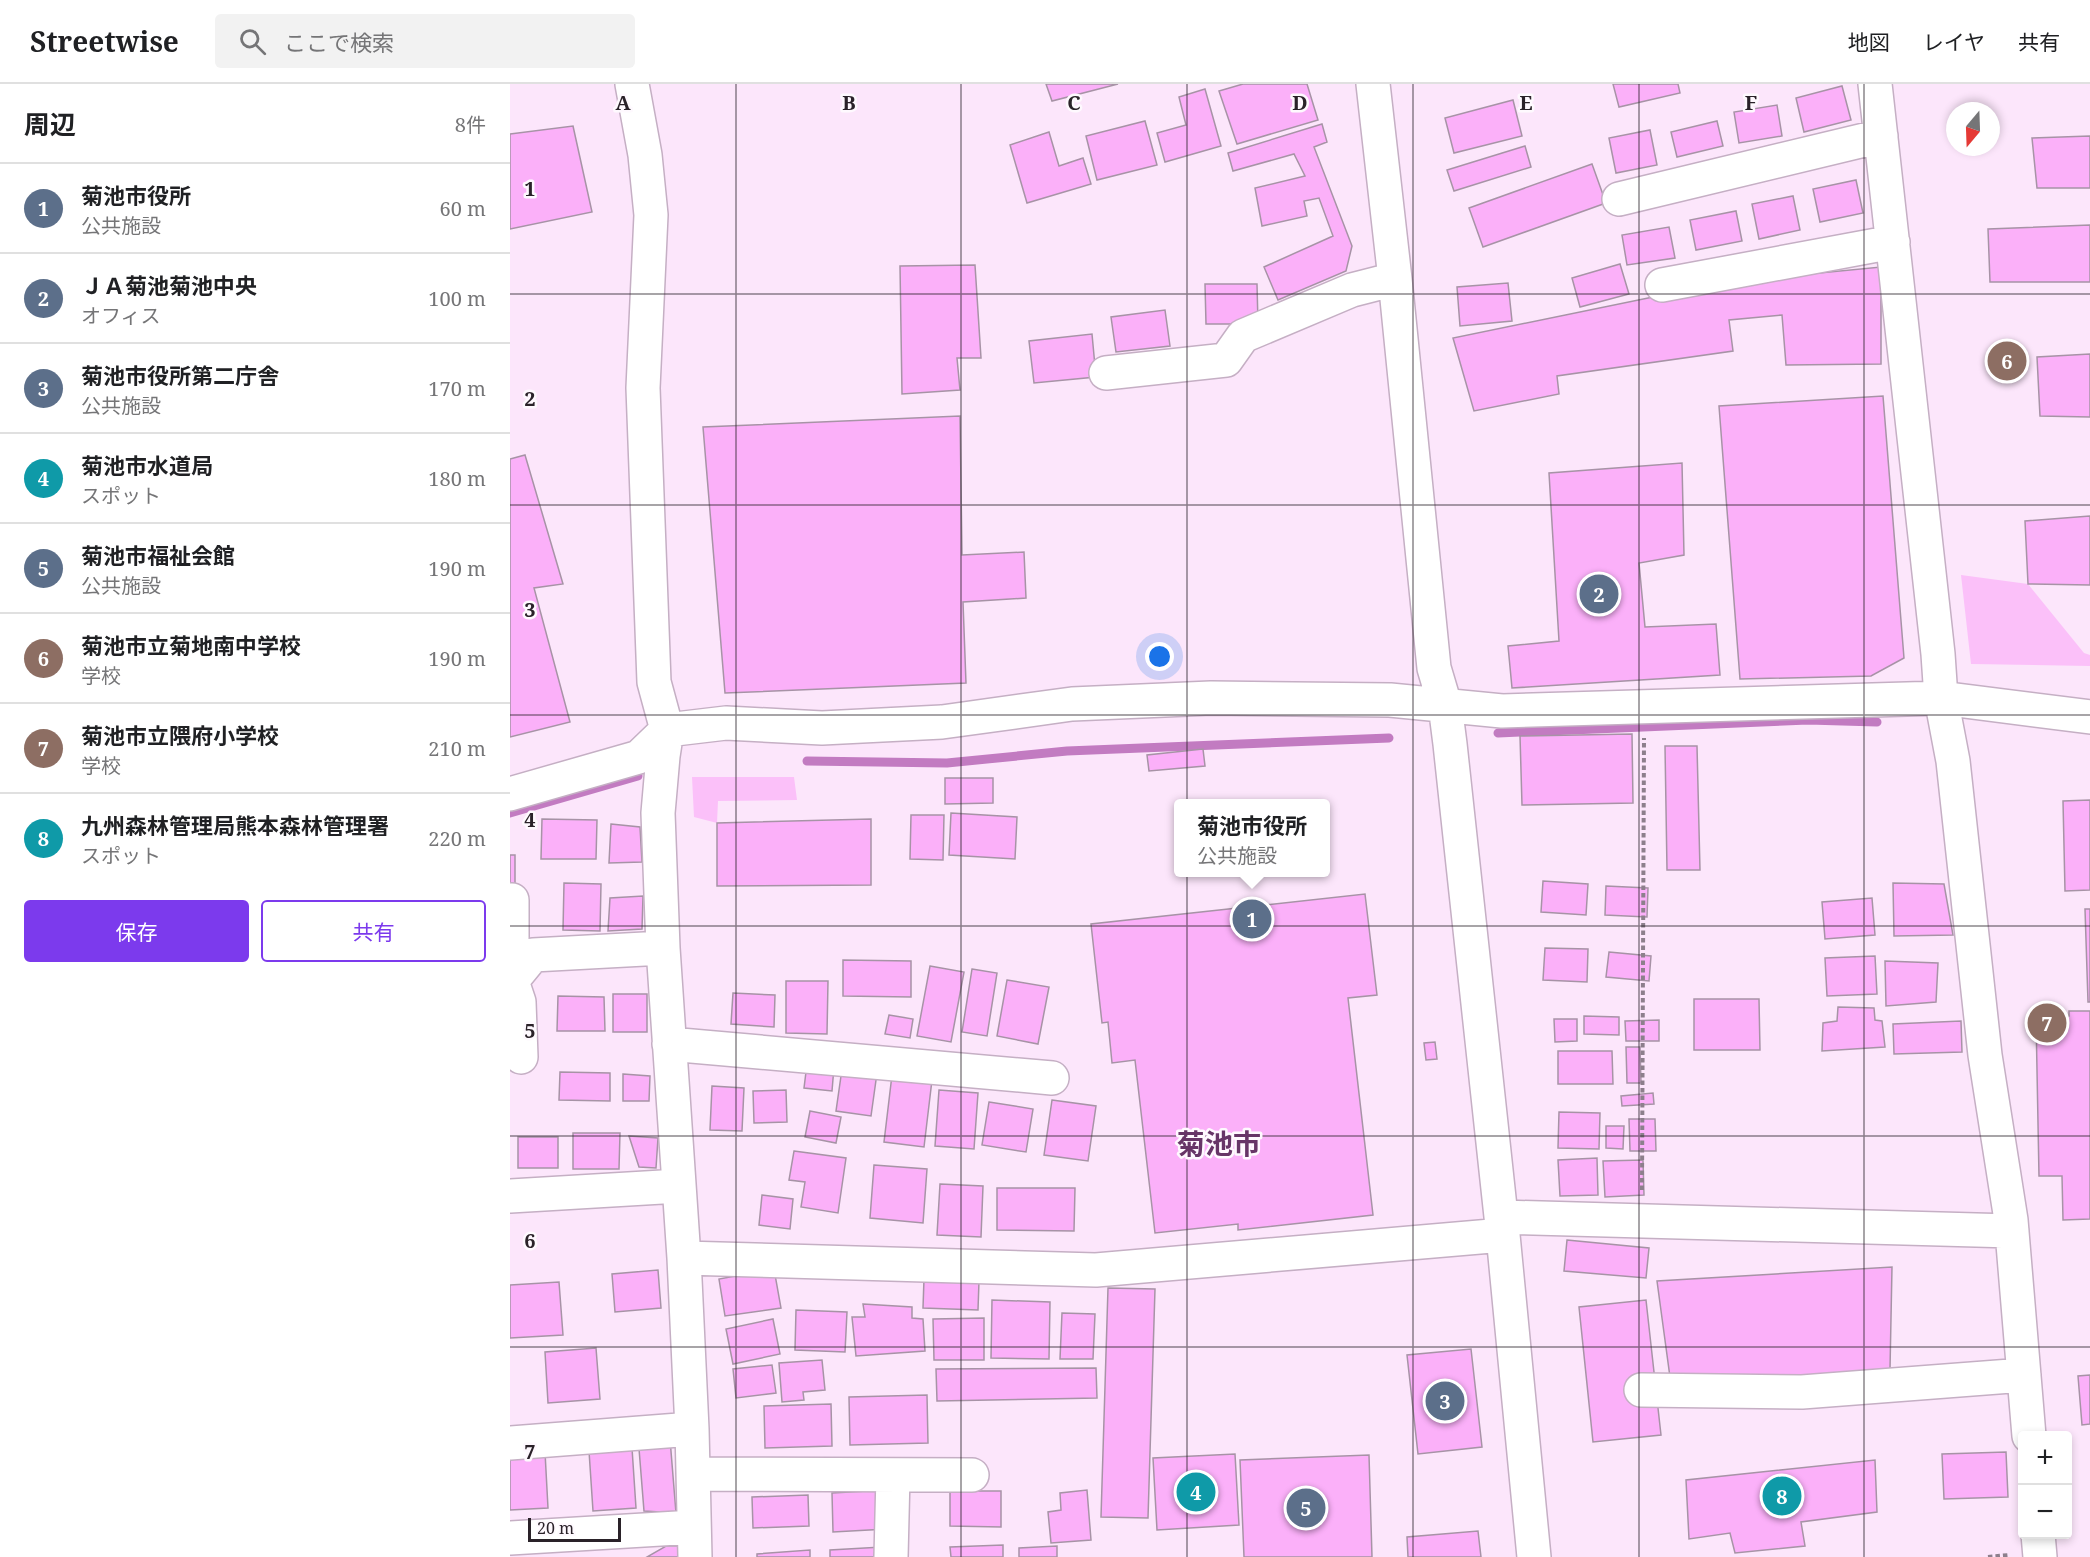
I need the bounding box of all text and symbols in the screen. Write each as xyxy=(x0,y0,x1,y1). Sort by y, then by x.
search box xyxy=(215,14,635,68)
text: Streetwise xyxy=(30,22,179,60)
icon: search xyxy=(236,25,269,58)
text: ここで検索 xyxy=(284,27,394,57)
text: 地図 xyxy=(1848,28,1890,56)
text: レイヤ xyxy=(1923,28,1985,56)
text: 共有 xyxy=(2018,28,2060,56)
text: A xyxy=(615,89,631,116)
text: B xyxy=(842,89,856,116)
text: C xyxy=(1067,89,1081,116)
text: D xyxy=(1292,89,1308,116)
text: E xyxy=(1519,89,1533,116)
text: F xyxy=(1745,89,1757,116)
north arrow xyxy=(1946,102,2000,156)
text: 周辺 xyxy=(24,106,76,142)
text: 8件 xyxy=(455,111,486,138)
text: 1 xyxy=(524,175,536,202)
text: 菊池市役所 xyxy=(81,180,191,210)
text: 1 xyxy=(38,195,49,222)
text: 60 m xyxy=(440,195,486,222)
text: 公共施設 xyxy=(81,212,161,239)
text: ＪＡ菊池菊池中央 xyxy=(81,270,257,300)
text: 2 xyxy=(38,285,49,312)
text: 100 m xyxy=(428,285,486,312)
text: オフィス xyxy=(81,302,161,329)
pin: 6 xyxy=(1988,338,2026,384)
text: 菊池市役所第二庁舎 xyxy=(81,360,279,390)
text: 3 xyxy=(38,375,49,402)
text: 170 m xyxy=(428,375,486,402)
text: 2 xyxy=(524,385,536,412)
text: 公共施設 xyxy=(81,392,161,419)
text: 菊池市水道局 xyxy=(81,450,213,480)
text: 4 xyxy=(38,465,49,492)
text: 180 m xyxy=(428,465,486,492)
text: スポット xyxy=(81,482,161,509)
text: 菊池市福祉会館 xyxy=(81,540,235,570)
text: 5 xyxy=(38,555,49,582)
text: 190 m xyxy=(428,555,486,582)
text: 公共施設 xyxy=(81,572,161,599)
pin: 2 xyxy=(1580,572,1618,616)
text: 3 xyxy=(524,596,536,623)
text: 菊池市立菊地南中学校 xyxy=(81,630,301,660)
your location xyxy=(1145,642,1174,671)
text: 6 xyxy=(38,645,49,672)
text: 190 m xyxy=(428,645,486,672)
text: 学校 xyxy=(81,662,121,689)
text: 菊池市立隈府小学校 xyxy=(81,720,279,750)
text: 7 xyxy=(38,735,49,762)
text: 210 m xyxy=(428,735,486,762)
text: 学校 xyxy=(81,752,121,779)
popup xyxy=(1174,799,1330,877)
text: 4 xyxy=(524,806,536,833)
text: 九州森林管理局熊本森林管理署 xyxy=(81,810,389,840)
text: 菊池市役所 xyxy=(1197,810,1307,840)
text: 8 xyxy=(38,825,49,852)
text: 220 m xyxy=(428,825,486,852)
text: スポット xyxy=(81,842,161,869)
text: 公共施設 xyxy=(1197,842,1277,869)
pin: 1 xyxy=(1232,896,1272,942)
button: 保存 xyxy=(24,900,249,962)
button: 共有 xyxy=(261,900,486,962)
pin: 7 xyxy=(2028,1000,2066,1046)
text: 5 xyxy=(524,1017,536,1044)
district label: 菊池市 xyxy=(1177,1124,1261,1162)
text: 6 xyxy=(524,1227,536,1254)
pin: 3 xyxy=(1426,1378,1464,1424)
map controls xyxy=(2018,1431,2072,1539)
button: + xyxy=(2018,1431,2072,1485)
text: 7 xyxy=(524,1438,536,1465)
pin: 4 xyxy=(1176,1470,1216,1514)
pin: 8 xyxy=(1762,1474,1802,1518)
button: − xyxy=(2018,1485,2072,1539)
pin: 5 xyxy=(1286,1486,1326,1530)
scale bar xyxy=(528,1515,621,1542)
text: 20 m xyxy=(537,1517,574,1539)

